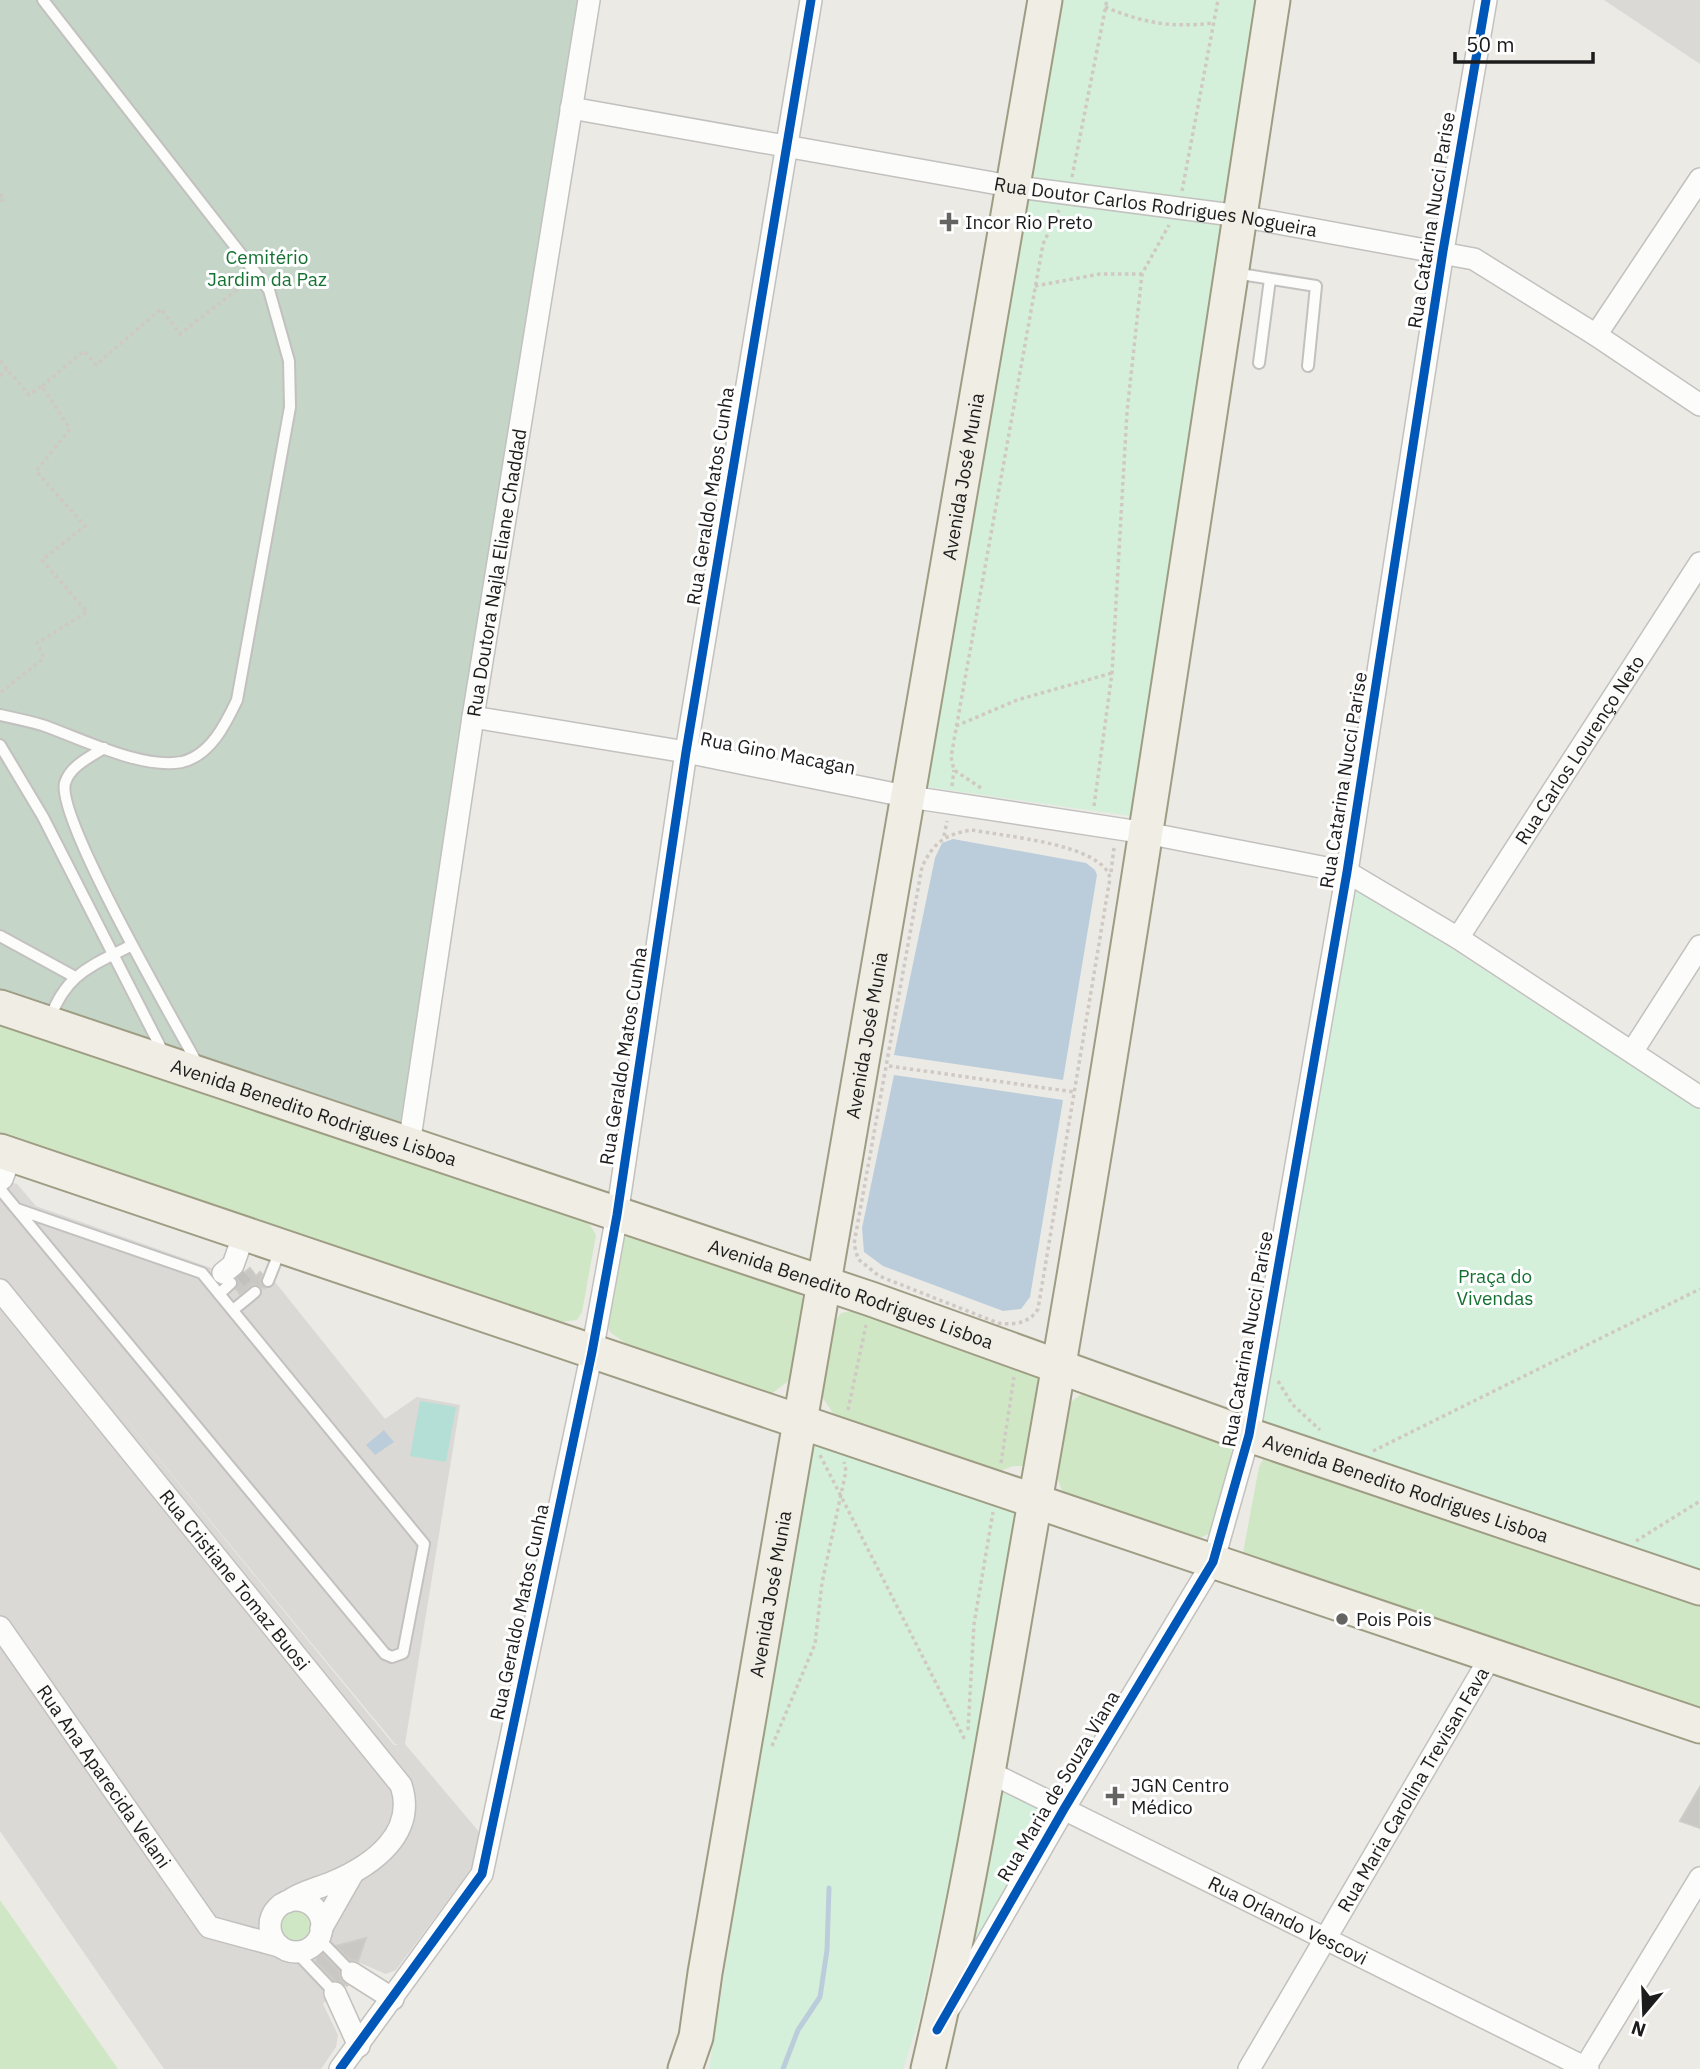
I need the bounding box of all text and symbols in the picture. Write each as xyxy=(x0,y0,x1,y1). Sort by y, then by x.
scale bar xyxy=(1455,21,1593,65)
text: 50 m xyxy=(1466,30,1515,58)
street label: Rua Catarina Nucci Parise xyxy=(1402,110,1460,330)
street label: Rua Doutor Carlos Rodrigues Nogueira xyxy=(992,171,1319,242)
place label: Incor Rio Preto xyxy=(965,210,1093,234)
marker: Incor Rio Preto xyxy=(939,212,959,232)
park label: Cemitério Jardim da Paz xyxy=(207,245,327,291)
street label: Rua Geraldo Matos Cunha xyxy=(681,385,739,607)
street label: Avenida José Munia xyxy=(937,391,989,562)
street label: Rua Doutora Najla Eliane Chaddad xyxy=(461,427,531,719)
street label: Rua Carlos Lourenço Neto xyxy=(1510,651,1649,849)
street label: Rua Catarina Nucci Parise xyxy=(1314,670,1372,890)
street label: Rua Gino Macagan xyxy=(698,726,858,780)
street label: Rua Geraldo Matos Cunha xyxy=(594,945,652,1167)
street label: Avenida José Munia xyxy=(840,950,893,1121)
street label: Avenida Benedito Rodrigues Lisboa xyxy=(168,1053,460,1171)
street label: Rua Catarina Nucci Parise xyxy=(1216,1229,1278,1449)
street label: Avenida Benedito Rodrigues Lisboa xyxy=(705,1233,997,1354)
park label: Praça do Vivendas xyxy=(1456,1264,1534,1310)
street label: Avenida Benedito Rodrigues Lisboa xyxy=(1260,1429,1552,1548)
street label: Rua Cristiane Tomaz Buosi xyxy=(154,1485,315,1675)
street label: Rua Geraldo Matos Cunha xyxy=(484,1502,554,1722)
street label: Avenida José Munia xyxy=(744,1509,796,1679)
place label: Pois Pois xyxy=(1356,1607,1432,1631)
marker: Pois Pois xyxy=(1334,1611,1350,1627)
street label: Rua Maria Carolina Trevisan Fava xyxy=(1332,1663,1494,1916)
street label: Rua Ana Aparecida Velani xyxy=(32,1680,176,1873)
street label: Rua Maria de Souza Viana xyxy=(991,1686,1125,1886)
place label: JGN Centro Médico xyxy=(1131,1773,1229,1819)
marker: JGN Centro Médico xyxy=(1105,1786,1125,1806)
street label: Rua Orlando Vescovi xyxy=(1204,1871,1372,1970)
north arrow xyxy=(1609,1978,1679,2048)
text: N xyxy=(1628,2015,1649,2043)

